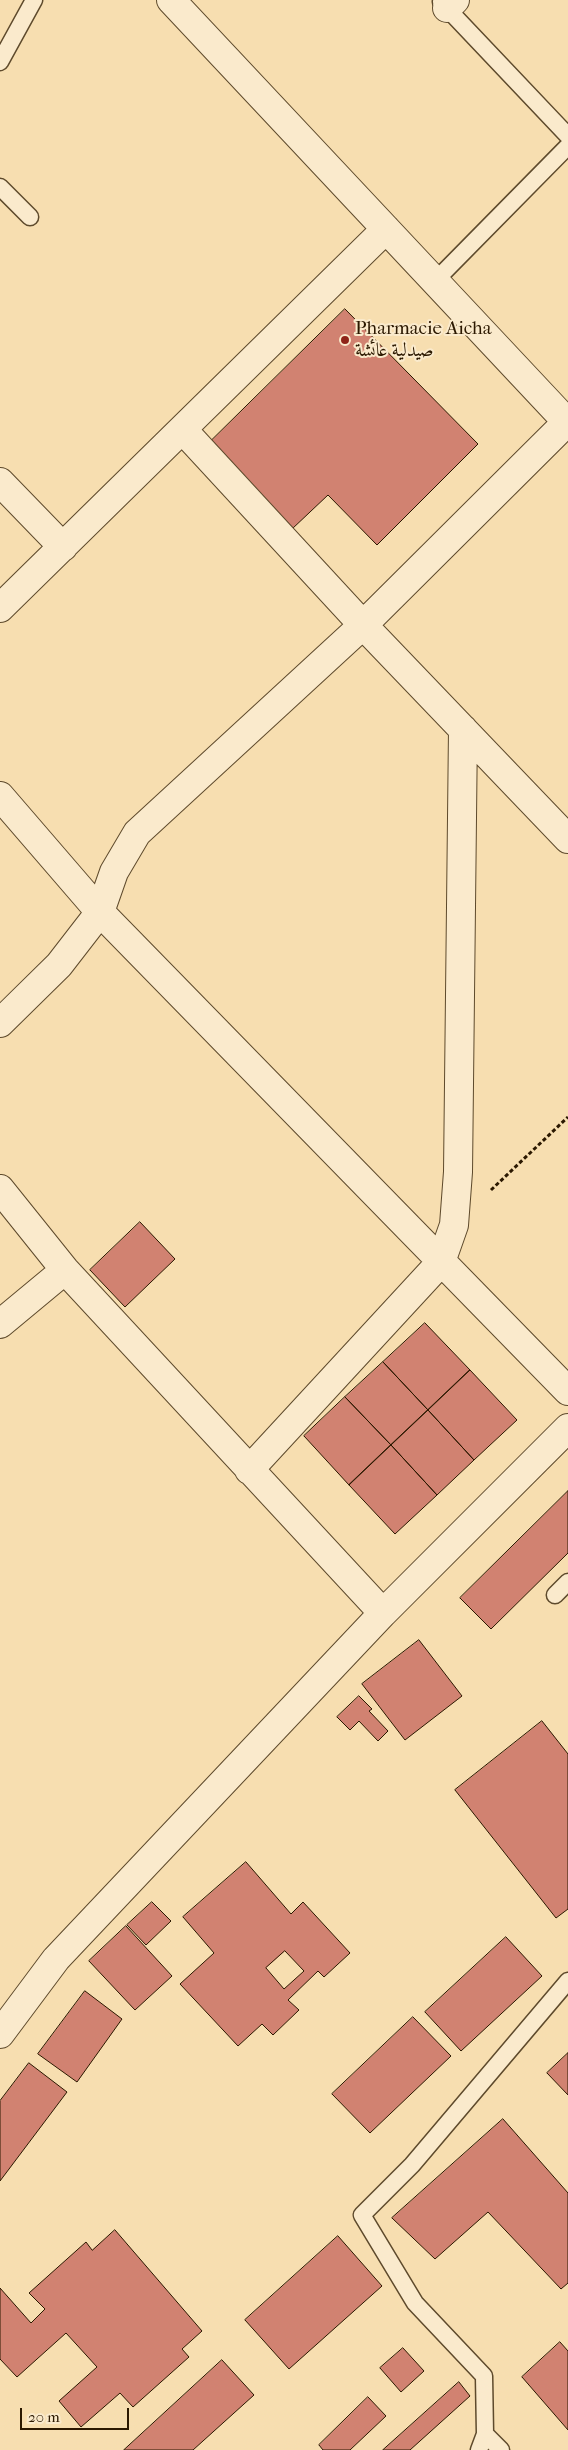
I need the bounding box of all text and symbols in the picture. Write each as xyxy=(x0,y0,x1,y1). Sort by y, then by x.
place label: Pharmacie Aicha صيدلية عائشة xyxy=(355,318,491,362)
marker: Pharmacie Aicha صيدلية عائشة xyxy=(339,334,351,346)
scale bar xyxy=(22,2398,131,2430)
text: 20 m xyxy=(28,2408,60,2426)

